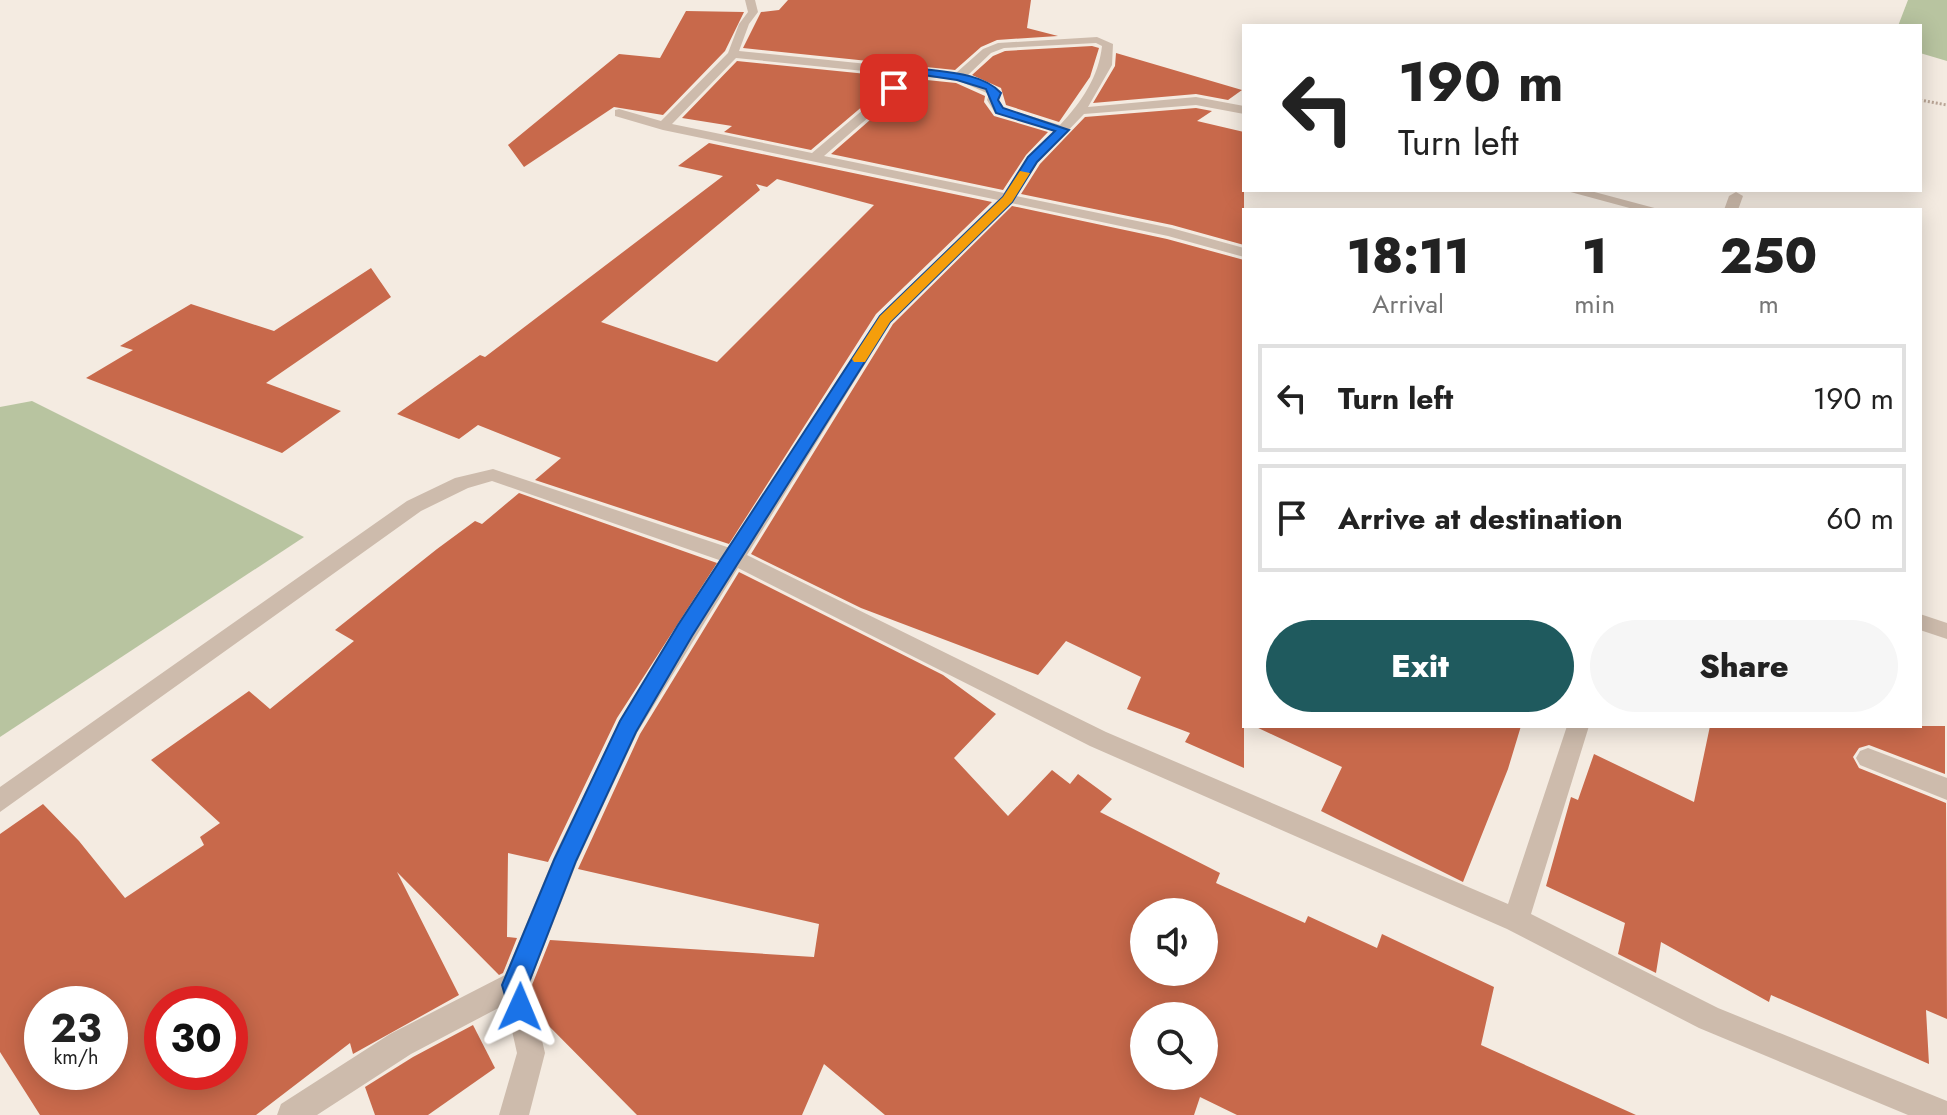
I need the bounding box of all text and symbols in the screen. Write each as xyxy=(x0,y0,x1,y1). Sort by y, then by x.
text: 190 m xyxy=(1398,41,1564,122)
pin xyxy=(860,54,928,122)
icon: left xyxy=(1266,56,1370,160)
icon: arrive xyxy=(872,66,916,110)
text: Turn left xyxy=(1398,116,1519,168)
text: 18:11 xyxy=(1347,222,1470,291)
text: 1 xyxy=(1582,222,1607,291)
text: 250 xyxy=(1720,222,1817,291)
text: Arrival xyxy=(1372,285,1444,323)
text: min xyxy=(1574,285,1615,323)
text: m xyxy=(1758,285,1779,323)
icon: left xyxy=(1270,376,1314,420)
text: Turn left xyxy=(1338,377,1453,420)
text: 190 m xyxy=(1813,377,1894,420)
icon: arrive xyxy=(1270,496,1314,540)
text: Arrive at destination xyxy=(1338,497,1623,540)
text: 60 m xyxy=(1826,497,1894,540)
button: Exit xyxy=(1266,620,1574,712)
button: Share xyxy=(1590,620,1898,712)
map controls xyxy=(1130,898,1218,1090)
button: sound xyxy=(1130,898,1218,986)
position arrow xyxy=(478,965,562,1049)
speed limit sign: 30 xyxy=(144,986,248,1090)
text: 23 xyxy=(50,999,102,1057)
button: search xyxy=(1130,1002,1218,1090)
text: km/h xyxy=(53,1043,99,1072)

